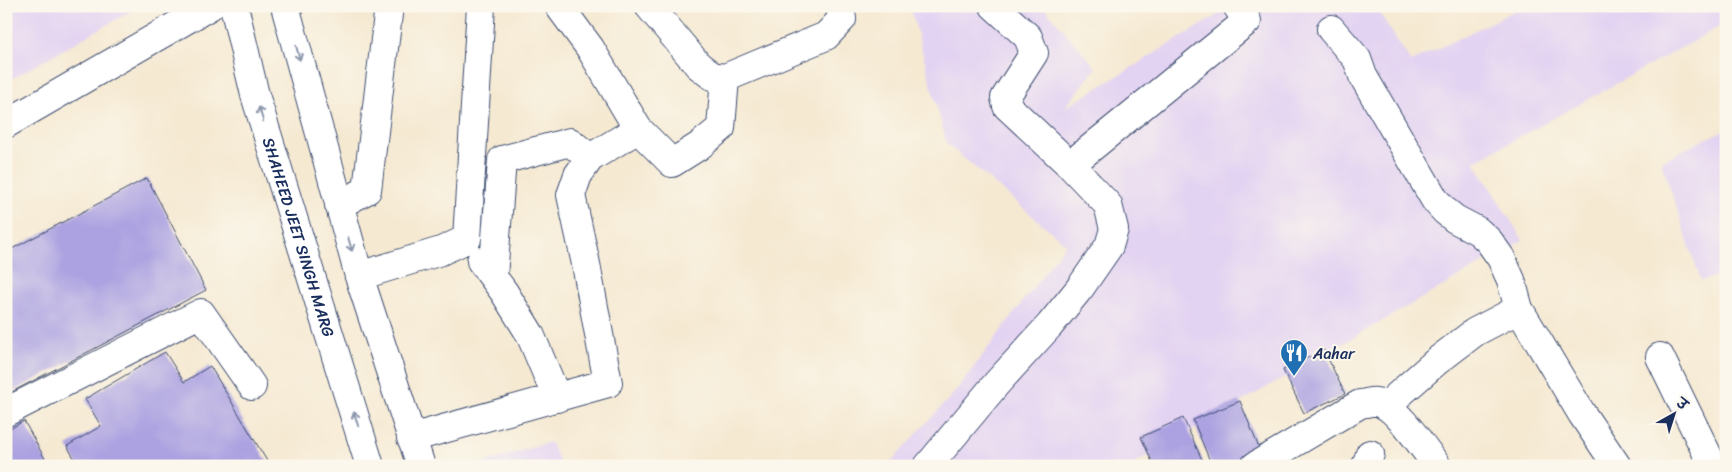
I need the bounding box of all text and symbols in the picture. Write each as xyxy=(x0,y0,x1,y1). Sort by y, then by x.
one-way arrow xyxy=(294,45,303,61)
one-way arrow xyxy=(256,106,265,122)
street label: SHAHEED JEET SINGH MARG xyxy=(254,133,344,340)
one-way arrow xyxy=(346,235,355,251)
restaurant icon: Aahar xyxy=(1279,338,1309,377)
place label: Aahar xyxy=(1312,339,1356,368)
north arrow xyxy=(1650,390,1700,440)
text: उ xyxy=(1669,390,1695,418)
one-way arrow xyxy=(350,412,360,428)

